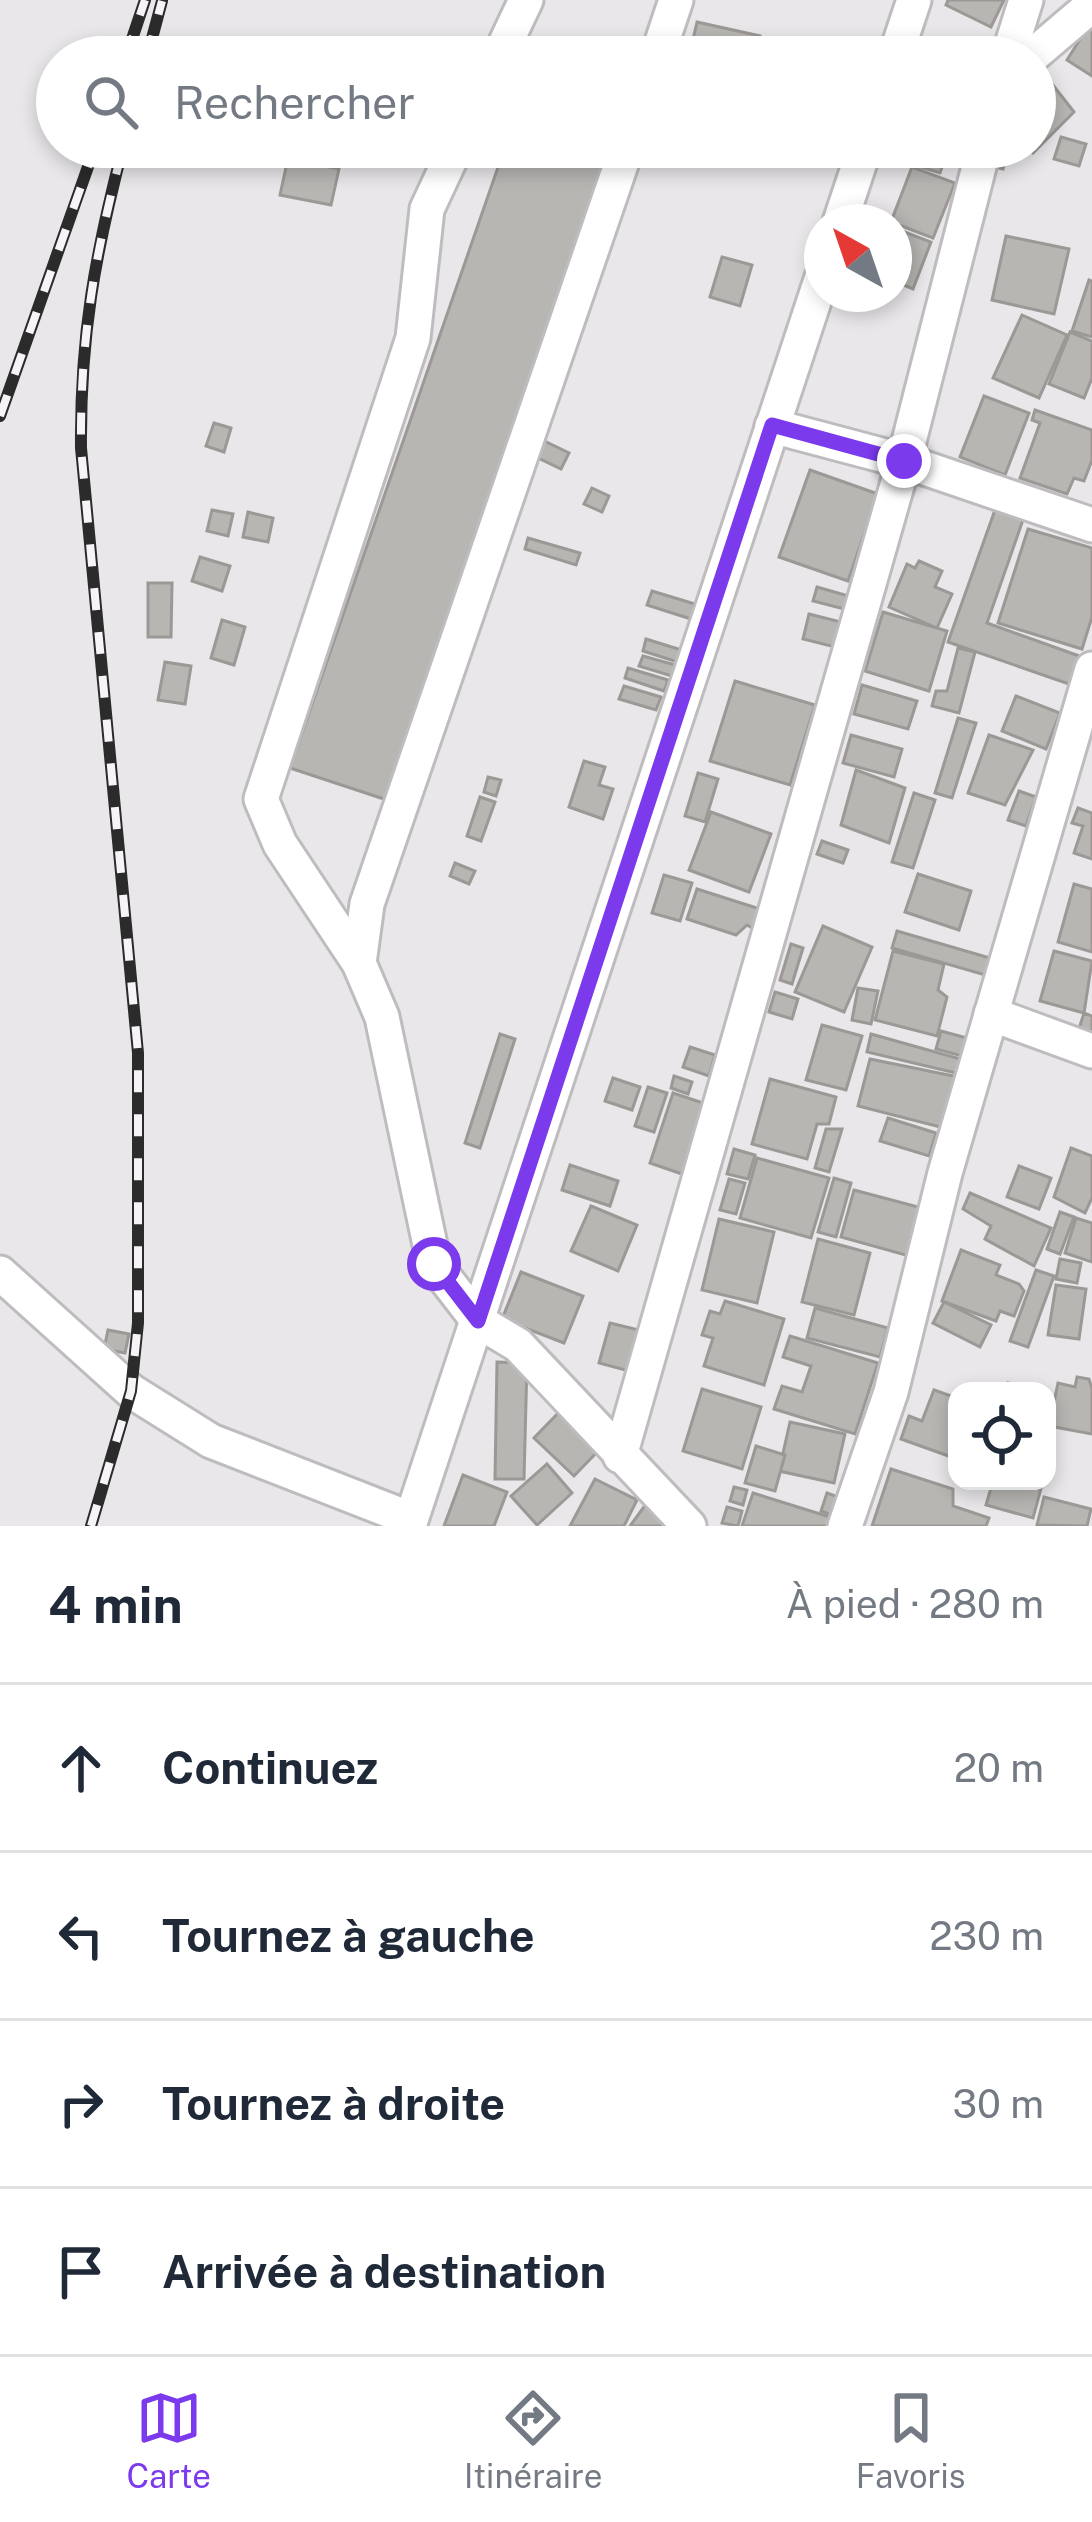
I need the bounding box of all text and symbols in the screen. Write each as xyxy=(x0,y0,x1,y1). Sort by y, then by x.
search box xyxy=(36,36,1056,168)
icon: search xyxy=(78,69,144,135)
text: Rechercher xyxy=(174,76,415,129)
north arrow xyxy=(804,204,912,312)
route end xyxy=(877,434,931,488)
route start xyxy=(407,1237,461,1291)
map controls xyxy=(948,1382,1056,1490)
button: locate xyxy=(948,1382,1056,1490)
text: 4 min xyxy=(48,1575,183,1634)
text: À pied · 280 m xyxy=(786,1581,1044,1627)
icon: ahead xyxy=(48,1735,114,1801)
text: Continuez xyxy=(162,1741,378,1794)
text: 20 m xyxy=(954,1745,1044,1791)
icon: left xyxy=(48,1903,114,1969)
text: Tournez à gauche xyxy=(162,1909,535,1962)
text: 230 m xyxy=(929,1913,1044,1959)
icon: right xyxy=(48,2071,114,2137)
text: Tournez à droite xyxy=(162,2077,505,2130)
text: 30 m xyxy=(953,2081,1044,2127)
icon: arrive xyxy=(48,2239,114,2305)
text: Arrivée à destination xyxy=(162,2245,606,2298)
tab: Carte xyxy=(127,2385,211,2495)
tab: Itinéraire xyxy=(464,2385,602,2495)
tab: Favoris xyxy=(856,2385,965,2495)

